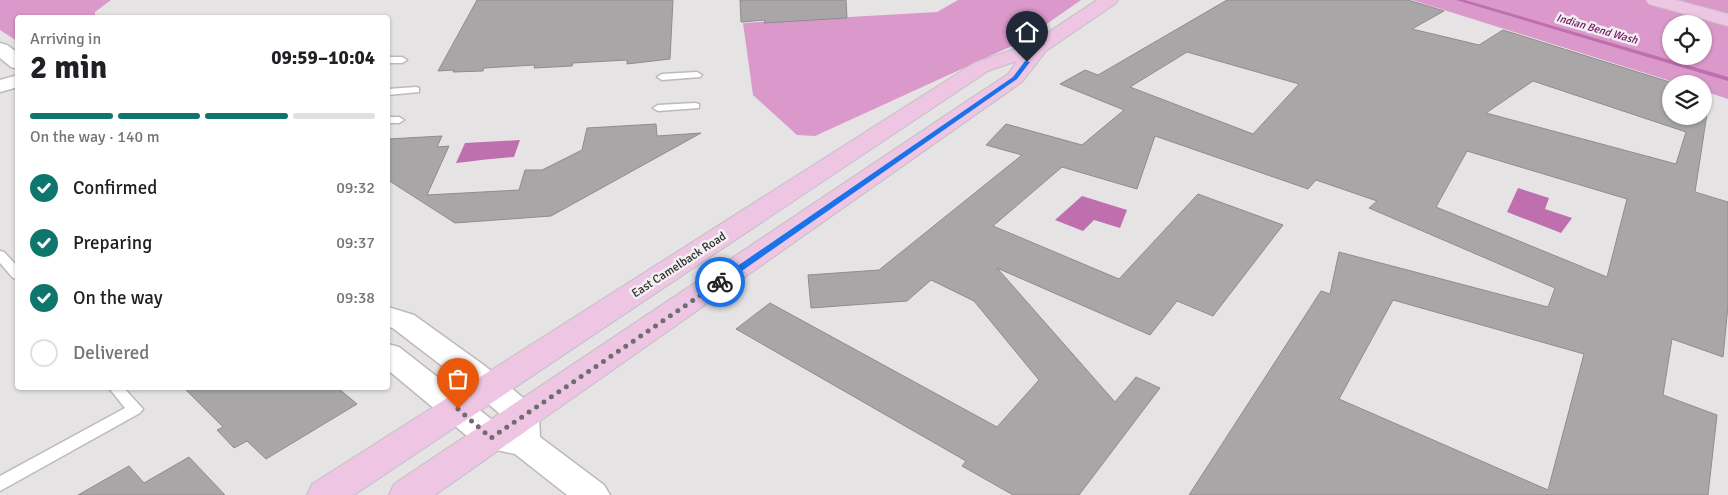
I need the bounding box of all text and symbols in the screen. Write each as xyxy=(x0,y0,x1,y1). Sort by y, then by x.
pin xyxy=(1006,11,1048,62)
water label: Indian Bend Wash xyxy=(1555,11,1640,47)
map controls xyxy=(1662,15,1712,125)
button: locate xyxy=(1662,15,1712,65)
icon: home xyxy=(1013,18,1041,46)
text: Arriving in xyxy=(30,29,101,49)
text: 09:59–10:04 xyxy=(271,46,375,70)
text: 2 min xyxy=(30,48,107,87)
button: layers xyxy=(1662,75,1712,125)
text: On the way · 140 m xyxy=(30,127,160,147)
icon: check xyxy=(30,174,58,202)
text: Confirmed xyxy=(73,176,157,200)
text: 09:32 xyxy=(336,178,375,198)
icon: check xyxy=(30,229,58,257)
street label: East Camelback Road xyxy=(629,229,729,301)
text: Preparing xyxy=(73,231,152,255)
text: 09:37 xyxy=(336,233,375,253)
courier xyxy=(695,257,745,307)
icon: bike xyxy=(706,268,734,296)
icon: check xyxy=(30,284,58,312)
text: On the way xyxy=(73,286,163,310)
text: 09:38 xyxy=(336,288,375,308)
text: Delivered xyxy=(73,341,149,365)
pin xyxy=(437,358,479,409)
icon: bag xyxy=(444,365,472,393)

